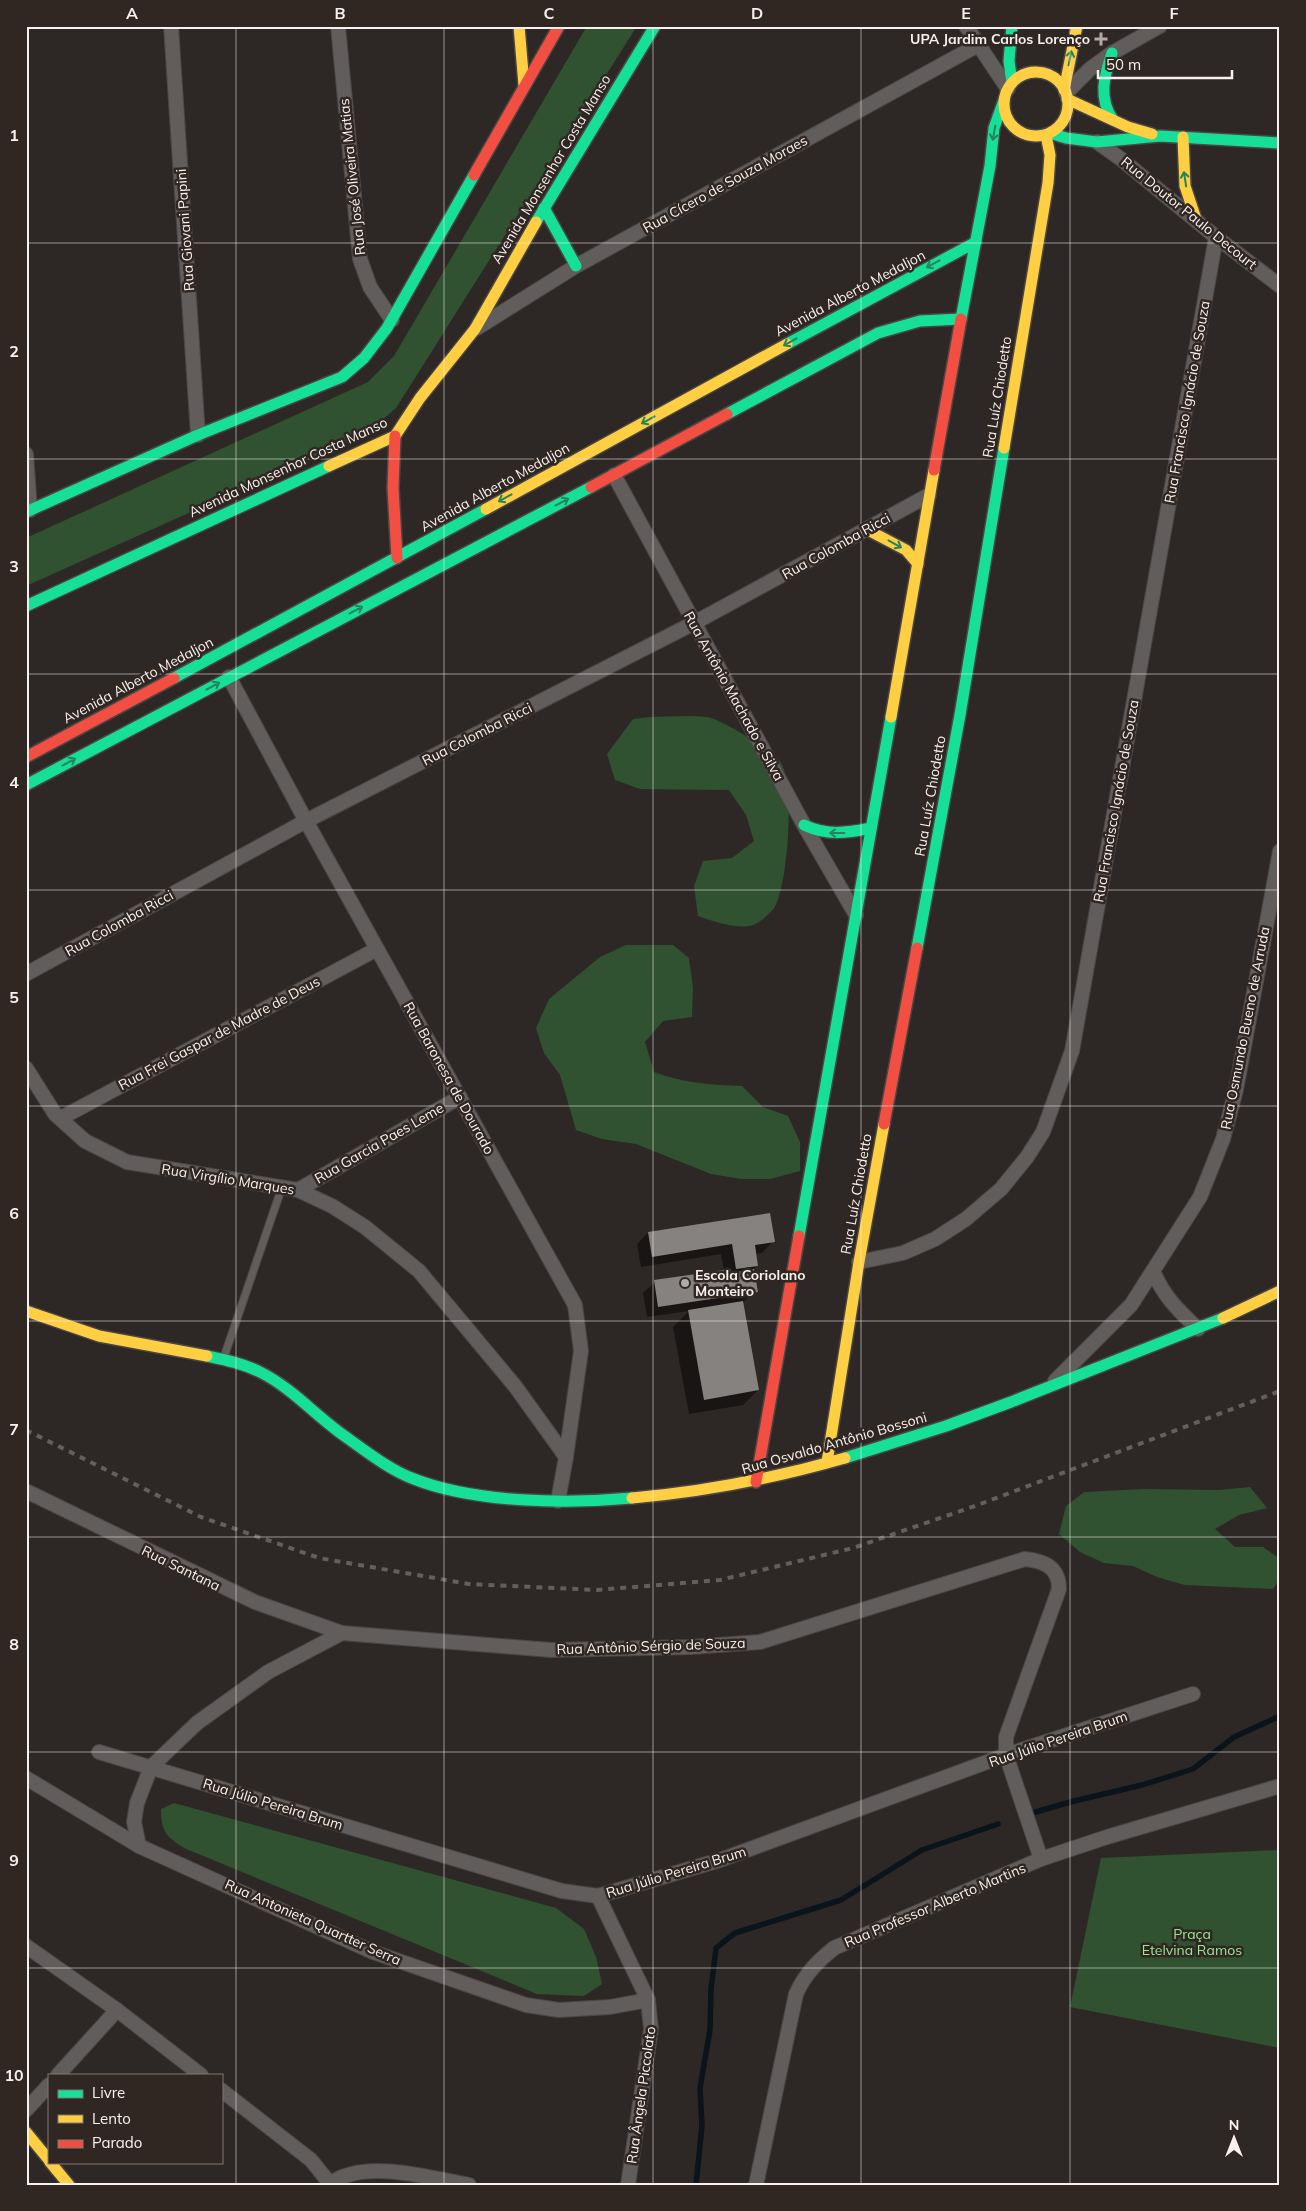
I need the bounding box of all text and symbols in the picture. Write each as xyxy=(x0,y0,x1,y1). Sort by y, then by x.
text: A xyxy=(126,3,138,23)
text: B xyxy=(334,3,346,23)
text: C xyxy=(544,3,555,23)
text: D xyxy=(751,3,763,23)
text: E xyxy=(961,3,971,23)
text: F xyxy=(1169,3,1179,23)
place label: UPA Jardim Carlos Lorenço xyxy=(910,30,1090,48)
marker: UPA Jardim Carlos Lorenço xyxy=(1094,32,1108,46)
scale bar xyxy=(1098,48,1232,80)
one-way arrow xyxy=(1066,51,1076,67)
text: 50 m xyxy=(1106,55,1141,74)
street label: Avenida Monsenhor Costa Manso xyxy=(487,71,615,267)
street label: Rua José Oliveira Matias xyxy=(335,98,369,256)
one-way arrow xyxy=(988,124,998,140)
text: 1 xyxy=(9,125,19,145)
street label: Rua Cícero de Souza Moraes xyxy=(640,131,811,237)
street label: Rua Doutor Paulo Decourt xyxy=(1117,153,1261,273)
street label: Rua Giovani Papini xyxy=(172,168,198,292)
one-way arrow xyxy=(1179,171,1189,187)
street label: Avenida Alberto Medaljon xyxy=(772,246,928,340)
one-way arrow xyxy=(926,260,941,269)
street label: Rua Francisco Ignácio de Souza xyxy=(1160,299,1214,505)
street label: Rua Luíz Chiodetto xyxy=(979,335,1015,459)
one-way arrow xyxy=(783,337,798,347)
text: 2 xyxy=(9,341,19,361)
street label: Avenida Monsenhor Costa Manso xyxy=(186,413,390,521)
one-way arrow xyxy=(640,415,655,425)
street label: Avenida Alberto Medaljon xyxy=(417,438,573,536)
one-way arrow xyxy=(499,494,513,504)
one-way arrow xyxy=(555,497,570,507)
street label: Rua Colomba Ricci xyxy=(779,509,893,583)
one-way arrow xyxy=(887,539,901,549)
text: 3 xyxy=(9,556,19,576)
one-way arrow xyxy=(349,605,364,615)
street label: Rua Antônio Machado e Silva xyxy=(680,608,788,784)
street label: Avenida Alberto Medaljon xyxy=(60,633,216,727)
one-way arrow xyxy=(205,680,219,690)
street label: Rua Francisco Ignácio de Souza xyxy=(1089,698,1143,904)
street label: Rua Colomba Ricci xyxy=(419,699,535,769)
street label: Rua Luíz Chiodetto xyxy=(911,734,949,858)
one-way arrow xyxy=(62,757,77,767)
text: 4 xyxy=(9,772,19,792)
one-way arrow xyxy=(829,828,846,838)
street label: Rua Colomba Ricci xyxy=(62,886,176,960)
street label: Rua Osmundo Bueno de Arruda xyxy=(1216,925,1274,1131)
street label: Rua Frei Gaspar de Madre de Deus xyxy=(115,972,323,1094)
text: 5 xyxy=(9,987,19,1007)
street label: Rua Baronesa de Dourado xyxy=(400,999,498,1157)
street label: Rua Garcia Paes Leme xyxy=(311,1099,447,1187)
street label: Rua Luíz Chiodetto xyxy=(837,1132,875,1256)
street label: Rua Virgílio Marques xyxy=(160,1160,296,1198)
text: 6 xyxy=(9,1203,19,1223)
place label: Escola Coriolano Monteiro xyxy=(695,1266,806,1300)
marker: Escola Coriolano Monteiro xyxy=(679,1277,691,1289)
street label: Rua Osvaldo Antônio Bossoni xyxy=(739,1408,929,1478)
text: 7 xyxy=(9,1419,19,1439)
street label: Rua Santana xyxy=(139,1541,223,1595)
text: 8 xyxy=(9,1634,19,1654)
street label: Rua Antônio Sérgio de Souza xyxy=(556,1634,746,1658)
street label: Rua Júlio Pereira Brum xyxy=(986,1707,1130,1771)
street label: Rua Júlio Pereira Brum xyxy=(201,1774,345,1834)
street label: Rua Júlio Pereira Brum xyxy=(604,1842,748,1902)
text: 9 xyxy=(9,1850,19,1870)
street label: Rua Professor Alberto Martins xyxy=(842,1859,1028,1951)
street label: Rua Antonieta Quartter Serra xyxy=(222,1875,404,1969)
park label: Praça Etelvina Ramos xyxy=(1142,1925,1242,1959)
street label: Rua Ângela Piccolato xyxy=(622,2025,660,2165)
text: 10 xyxy=(4,2065,24,2085)
legend xyxy=(48,2074,222,2164)
text: Livre xyxy=(92,2083,125,2102)
text: Lento xyxy=(92,2109,131,2128)
north arrow xyxy=(1208,2114,1258,2164)
text: N xyxy=(1229,2116,1239,2134)
text: Parado xyxy=(92,2133,142,2152)

